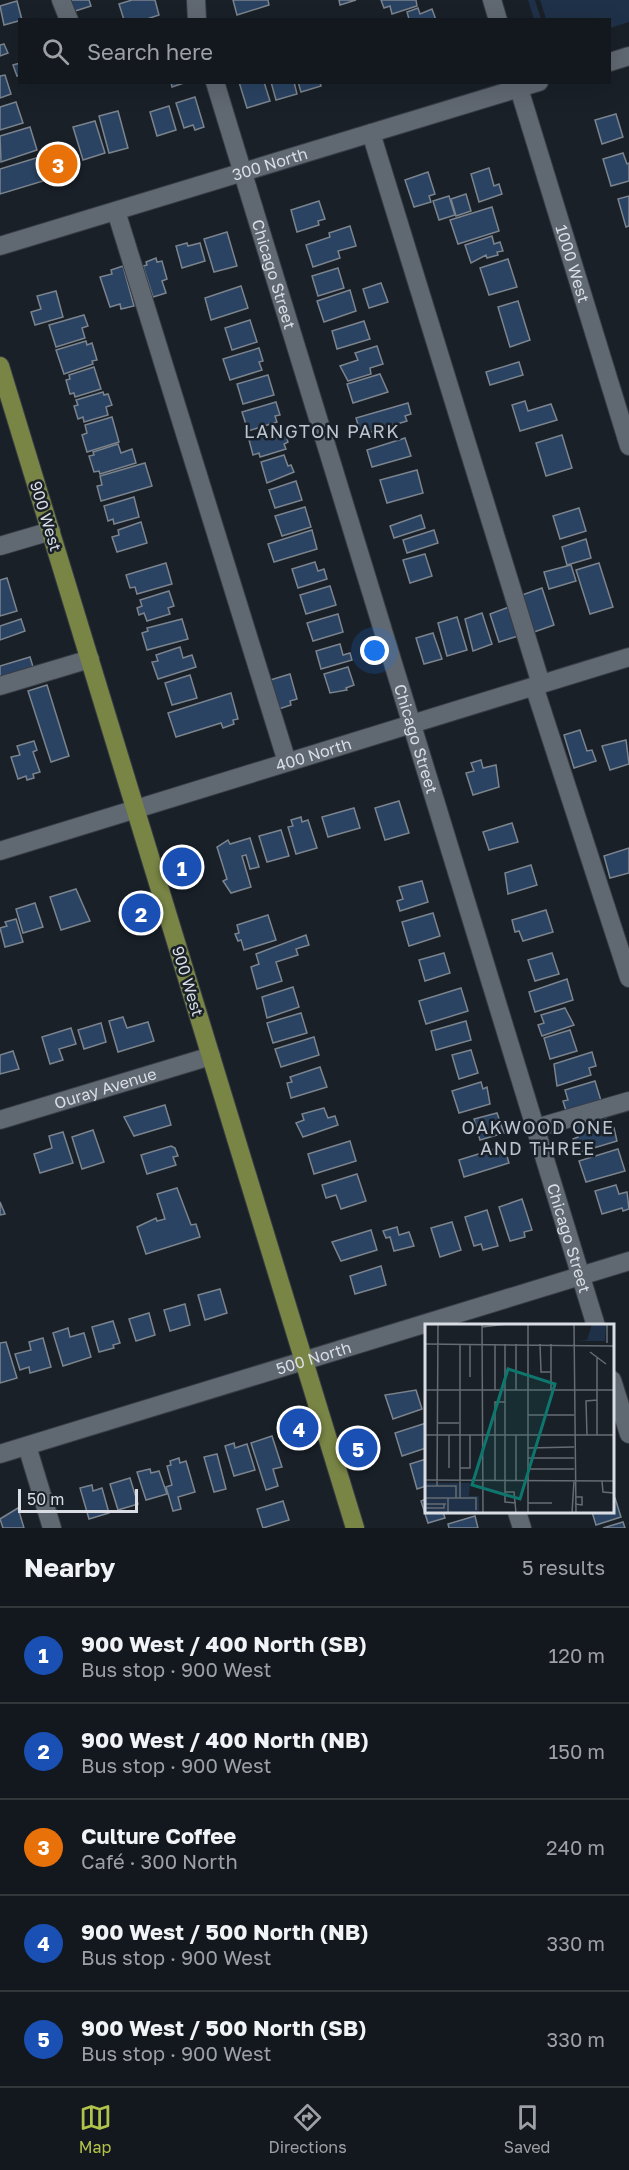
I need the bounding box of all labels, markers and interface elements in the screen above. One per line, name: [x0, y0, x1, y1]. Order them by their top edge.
search box: [18, 18, 611, 84]
icon: search: [39, 35, 72, 68]
text: Search here: [87, 38, 213, 65]
pin: 3: [38, 142, 78, 186]
street label: 300 North: [230, 143, 310, 185]
street label: Chicago Street: [248, 217, 300, 331]
street label: 1000 West: [551, 222, 594, 305]
district label: LANGTON PARK: [244, 420, 400, 442]
street label: 900 West: [26, 478, 66, 554]
your location: [360, 636, 389, 665]
street label: Chicago Street: [390, 682, 442, 796]
street label: 400 North: [273, 733, 354, 775]
pin: 1: [162, 844, 201, 890]
pin: 2: [122, 890, 160, 936]
street label: 900 West: [168, 943, 208, 1019]
street label: Ouray Avenue: [52, 1063, 159, 1113]
district label: OAKWOOD ONE AND THREE: [462, 1116, 614, 1159]
street label: Chicago Street: [543, 1181, 595, 1295]
inset map: [425, 1324, 614, 1513]
street label: 500 North: [273, 1337, 354, 1379]
pin: 4: [280, 1406, 318, 1450]
pin: 5: [338, 1426, 378, 1470]
scale bar: [18, 1486, 138, 1514]
text: 50 m: [27, 1489, 64, 1509]
text: Nearby: [24, 1552, 115, 1583]
text: 5 results: [522, 1555, 605, 1579]
text: 900 West / 400 North (SB): [81, 1630, 367, 1657]
text: 1: [38, 1643, 49, 1667]
text: 120 m: [549, 1643, 605, 1667]
text: Bus stop · 900 West: [81, 1657, 272, 1681]
text: 900 West / 400 North (NB): [81, 1726, 369, 1753]
text: 2: [37, 1739, 50, 1763]
text: 150 m: [549, 1739, 605, 1763]
text: Bus stop · 900 West: [81, 1753, 272, 1777]
text: Culture Coffee: [81, 1822, 236, 1849]
text: 3: [37, 1835, 50, 1859]
text: 240 m: [546, 1835, 605, 1859]
text: Café · 300 North: [81, 1849, 238, 1873]
text: 900 West / 500 North (NB): [81, 1918, 369, 1945]
text: 4: [37, 1931, 50, 1955]
text: 330 m: [547, 1931, 605, 1955]
text: Bus stop · 900 West: [81, 1945, 272, 1969]
text: 900 West / 500 North (SB): [81, 2014, 367, 2041]
text: 5: [37, 2027, 50, 2051]
text: 330 m: [547, 2027, 605, 2051]
text: Bus stop · 900 West: [81, 2041, 272, 2065]
tab: Map: [79, 2101, 112, 2157]
tab: Directions: [269, 2101, 347, 2157]
tab: Saved: [504, 2101, 550, 2157]

